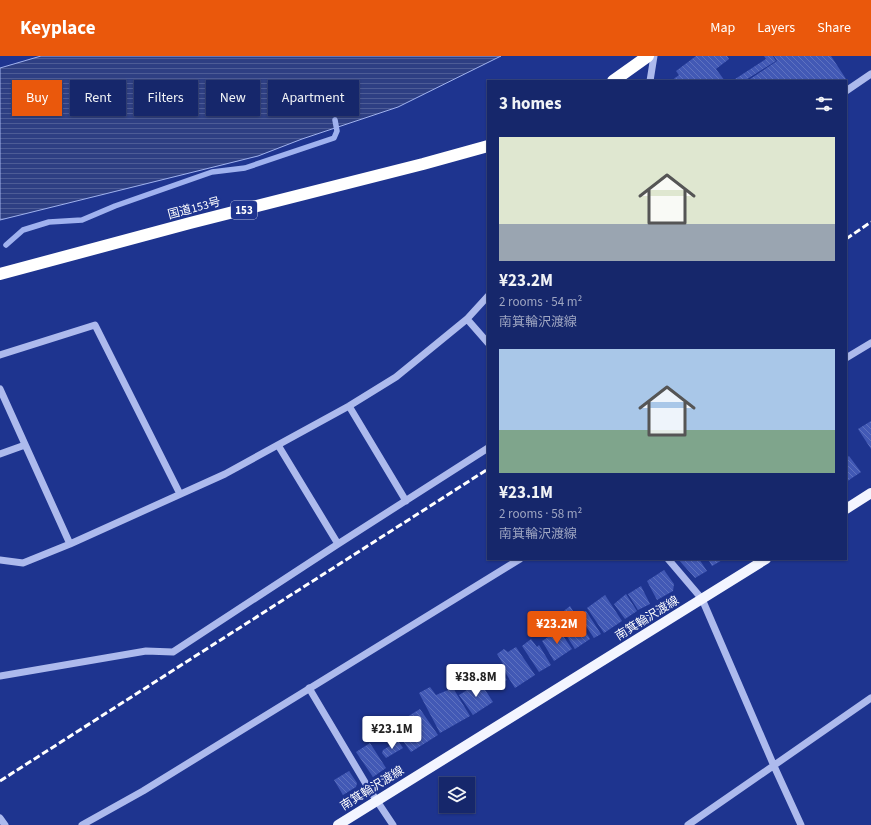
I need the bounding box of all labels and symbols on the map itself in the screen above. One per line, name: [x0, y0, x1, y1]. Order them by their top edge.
street label: 国道153号: [166, 193, 222, 224]
road number: 153: [231, 201, 257, 219]
street label: 南箕輪沢渡線: [612, 592, 682, 645]
pin: ¥23.2M: [524, 611, 590, 645]
pin: ¥38.8M: [443, 664, 509, 698]
pin: ¥23.1M: [359, 716, 425, 750]
street label: 南箕輪沢渡線: [337, 762, 407, 815]

